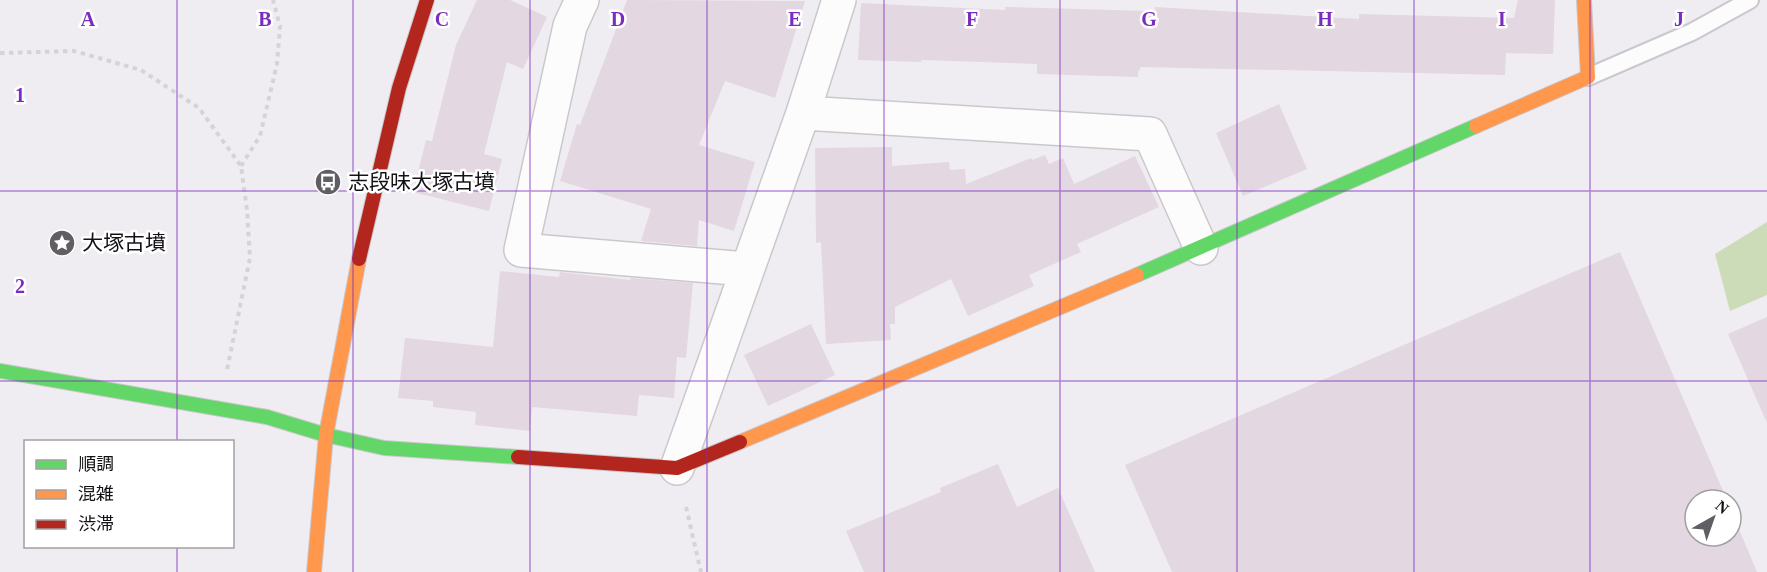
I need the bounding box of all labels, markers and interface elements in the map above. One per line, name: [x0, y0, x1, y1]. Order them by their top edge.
text: A: [81, 8, 96, 30]
text: B: [258, 8, 272, 30]
text: C: [435, 8, 449, 30]
text: D: [611, 8, 625, 30]
text: E: [788, 8, 802, 30]
text: F: [966, 8, 978, 30]
text: G: [1141, 8, 1157, 30]
text: H: [1317, 8, 1333, 30]
text: I: [1498, 8, 1506, 30]
text: J: [1674, 8, 1684, 30]
text: 1: [15, 84, 25, 106]
bus stop icon: 志段味大塚古墳: [313, 167, 343, 197]
place label: 志段味大塚古墳: [348, 170, 495, 194]
place icon: 大塚古墳: [47, 228, 77, 258]
place label: 大塚古墳: [82, 231, 166, 255]
text: 2: [15, 275, 25, 297]
legend: [24, 440, 234, 548]
text: 順調: [78, 454, 114, 474]
text: 混雑: [78, 484, 114, 504]
north arrow: [1683, 488, 1743, 548]
text: N: [1712, 497, 1733, 517]
text: 渋滞: [78, 514, 114, 534]

